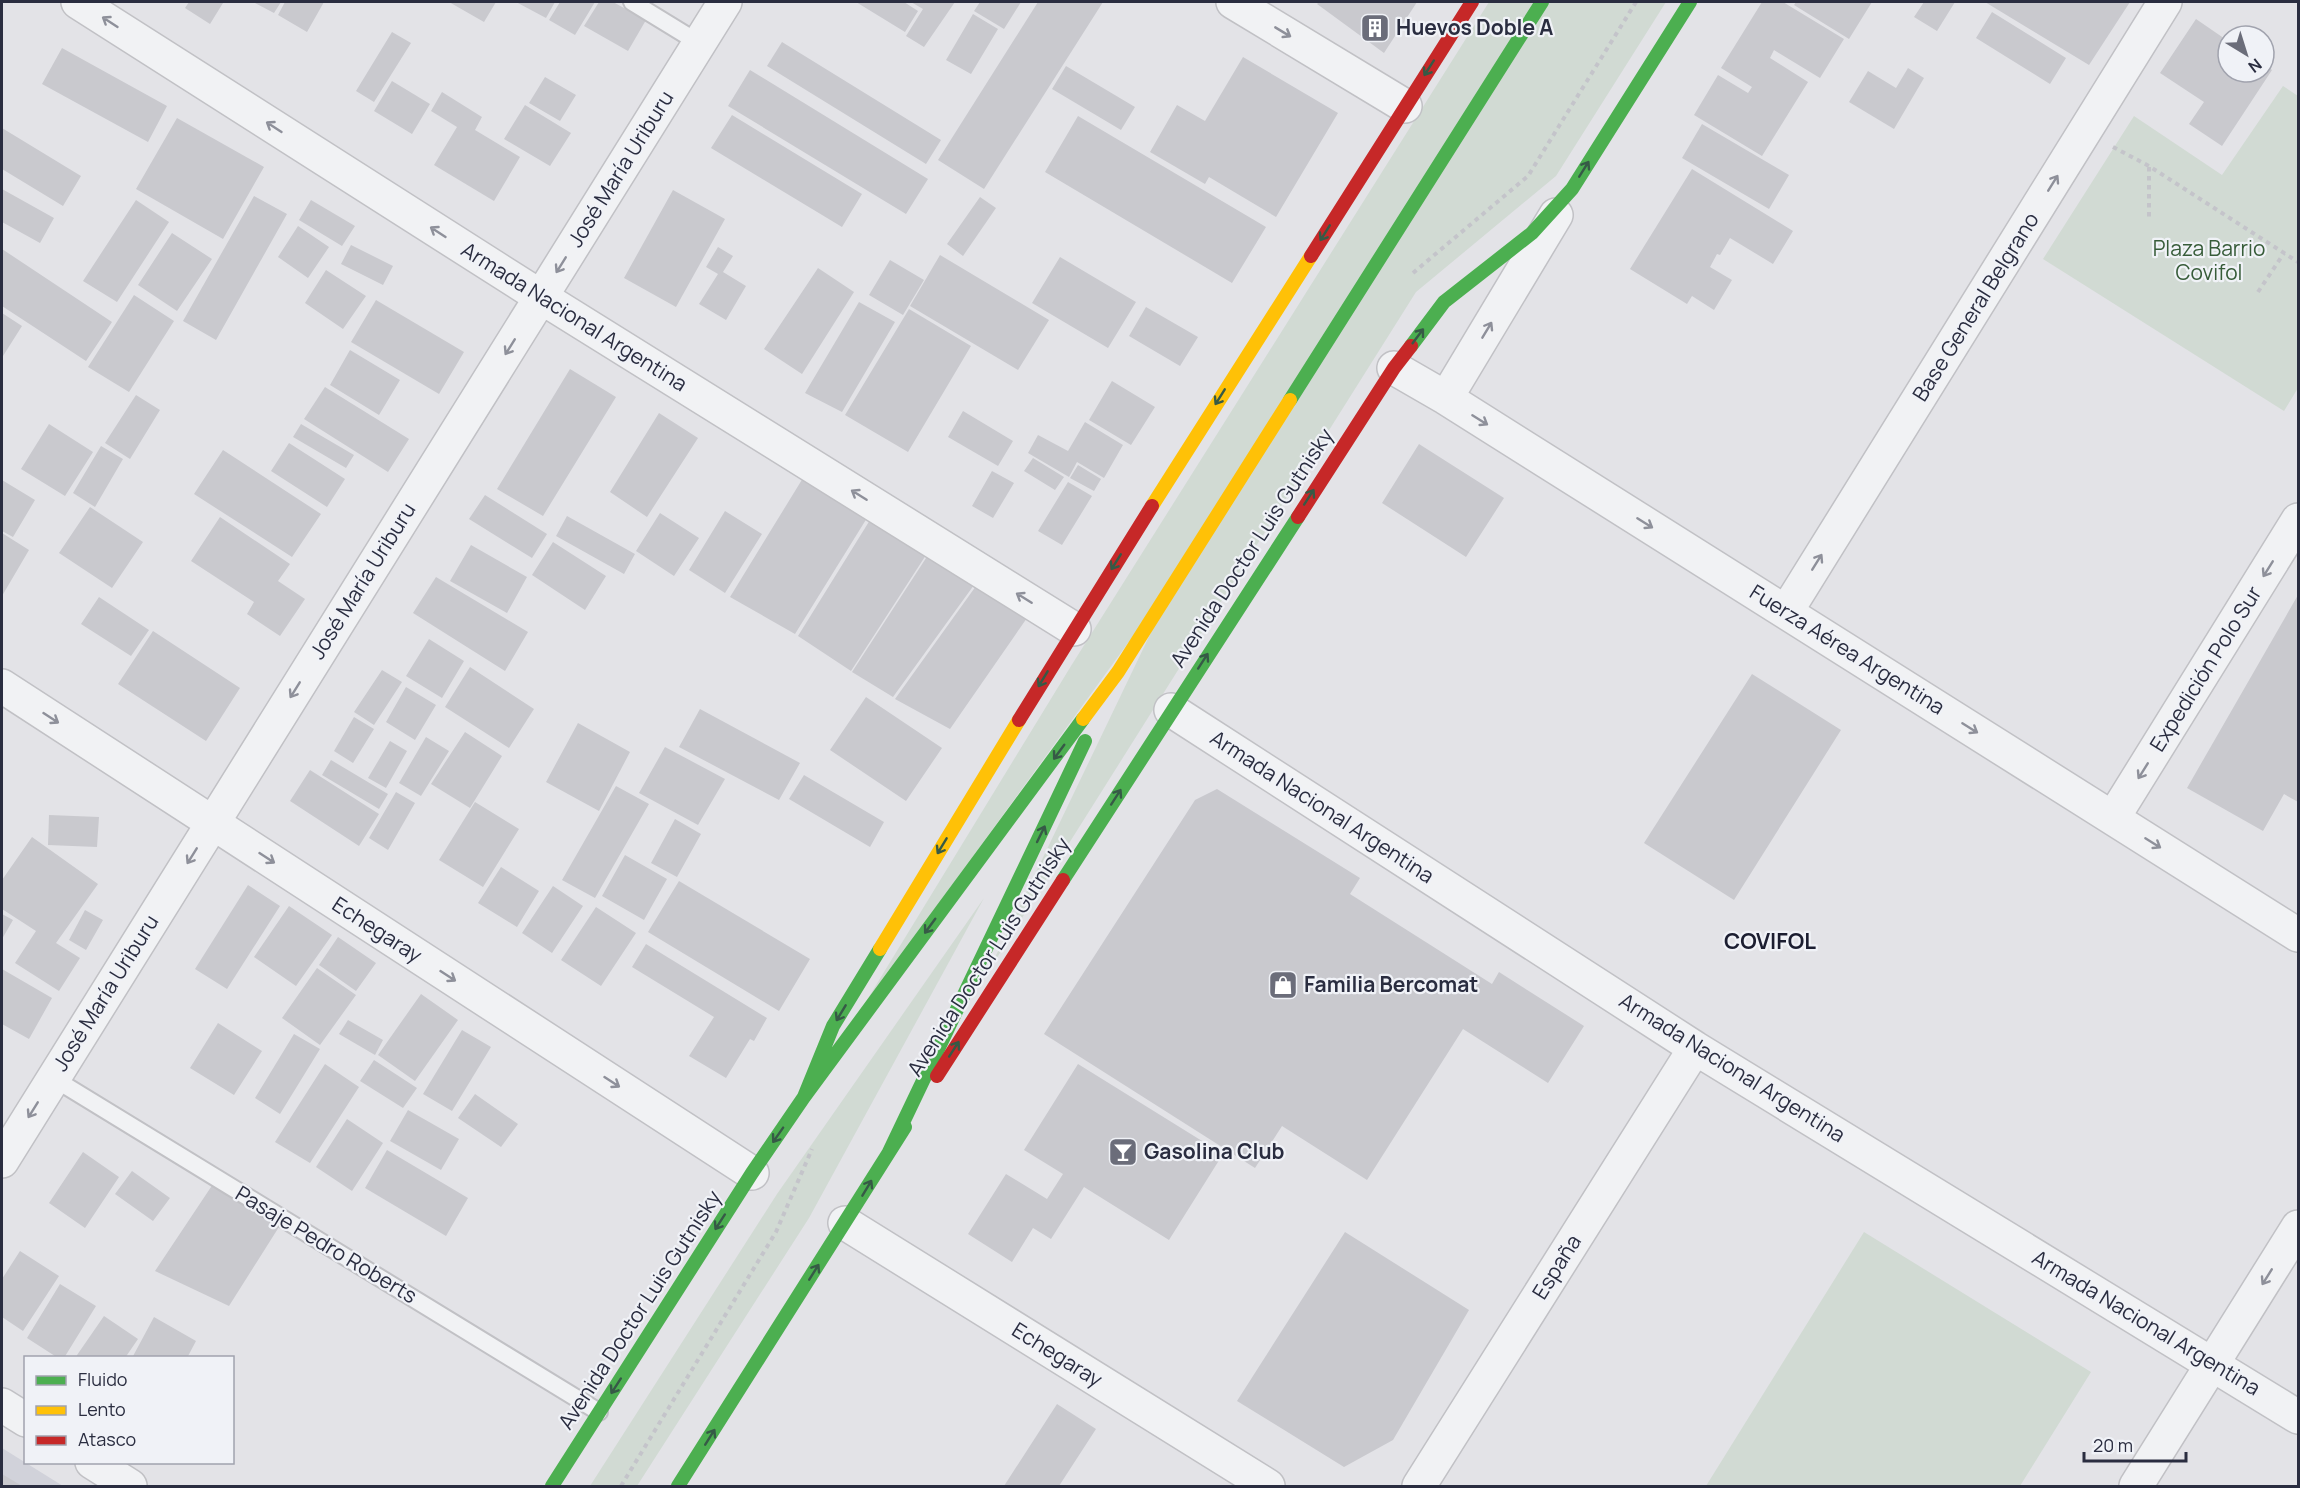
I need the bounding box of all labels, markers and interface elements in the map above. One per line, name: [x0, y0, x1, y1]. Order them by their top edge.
building icon: Huevos Doble A: [1359, 12, 1391, 44]
place label: Huevos Doble A: [1396, 13, 1553, 41]
one-way arrow: [101, 15, 118, 28]
north arrow: [2216, 24, 2276, 84]
one-way arrow: [1274, 26, 1291, 38]
text: N: [2244, 54, 2267, 78]
one-way arrow: [1423, 59, 1435, 76]
street label: José María Uriburu: [561, 85, 680, 252]
one-way arrow: [266, 120, 283, 132]
one-way arrow: [1578, 161, 1590, 178]
one-way arrow: [2047, 175, 2059, 192]
street label: Base General Belgrano: [1906, 207, 2045, 406]
one-way arrow: [1318, 224, 1330, 241]
one-way arrow: [430, 225, 447, 237]
park label: Plaza Barrio Covifol: [2153, 234, 2265, 286]
street label: Armada Nacional Argentina: [456, 235, 693, 397]
one-way arrow: [554, 256, 566, 273]
one-way arrow: [1481, 322, 1493, 339]
one-way arrow: [1412, 328, 1424, 344]
one-way arrow: [503, 338, 515, 355]
one-way arrow: [1214, 389, 1227, 406]
one-way arrow: [1471, 413, 1488, 426]
street label: Avenida Doctor Luis Gutnisky: [1163, 423, 1339, 672]
one-way arrow: [850, 488, 867, 501]
one-way arrow: [1303, 489, 1316, 506]
street label: José María Uriburu: [303, 497, 422, 664]
one-way arrow: [1636, 518, 1653, 530]
one-way arrow: [1110, 553, 1122, 570]
one-way arrow: [1811, 554, 1823, 571]
one-way arrow: [2261, 560, 2273, 577]
street label: Fuerza Aérea Argentina: [1745, 578, 1950, 721]
street label: Expedición Polo Sur: [2143, 580, 2268, 756]
one-way arrow: [1016, 592, 1033, 604]
one-way arrow: [1197, 653, 1209, 670]
one-way arrow: [1037, 670, 1049, 687]
one-way arrow: [289, 681, 301, 698]
one-way arrow: [42, 712, 58, 724]
one-way arrow: [1961, 722, 1978, 734]
street label: Armada Nacional Argentina: [1205, 723, 1440, 889]
one-way arrow: [1053, 744, 1065, 760]
one-way arrow: [2136, 762, 2148, 779]
one-way arrow: [1110, 789, 1122, 805]
one-way arrow: [1036, 825, 1047, 843]
street label: Avenida Doctor Luis Gutnisky: [900, 832, 1076, 1081]
one-way arrow: [936, 837, 948, 854]
one-way arrow: [2144, 837, 2161, 849]
one-way arrow: [186, 847, 198, 863]
one-way arrow: [258, 853, 275, 865]
street label: Echegaray: [327, 890, 428, 969]
street label: José María Uriburu: [46, 909, 165, 1076]
one-way arrow: [924, 918, 937, 934]
district label: COVIFOL: [1724, 926, 1816, 956]
shop icon: Familia Bercomat: [1267, 969, 1299, 1001]
one-way arrow: [440, 970, 456, 982]
place label: Familia Bercomat: [1304, 970, 1478, 998]
street label: Armada Nacional Argentina: [1614, 986, 1851, 1148]
one-way arrow: [835, 1004, 847, 1021]
one-way arrow: [948, 1041, 961, 1058]
one-way arrow: [603, 1076, 620, 1088]
one-way arrow: [27, 1101, 39, 1118]
one-way arrow: [772, 1126, 784, 1142]
bar icon: Gasolina Club: [1107, 1136, 1139, 1168]
place label: Gasolina Club: [1144, 1137, 1285, 1165]
street label: Pasaje Pedro Roberts: [231, 1179, 422, 1309]
one-way arrow: [862, 1180, 874, 1197]
street label: Avenida Doctor Luis Gutnisky: [551, 1185, 727, 1434]
one-way arrow: [714, 1213, 726, 1230]
street label: España: [1525, 1229, 1587, 1304]
street label: Armada Nacional Argentina: [2027, 1243, 2266, 1401]
one-way arrow: [808, 1265, 820, 1281]
one-way arrow: [2261, 1268, 2274, 1285]
street label: Echegaray: [1007, 1315, 1108, 1393]
legend: [24, 1356, 234, 1464]
text: Fluido: [78, 1367, 127, 1391]
one-way arrow: [609, 1378, 622, 1395]
text: Lento: [78, 1397, 126, 1421]
scale bar: [2084, 1425, 2186, 1463]
text: Atasco: [78, 1427, 136, 1451]
one-way arrow: [704, 1429, 716, 1446]
text: 20 m: [2093, 1433, 2133, 1457]

